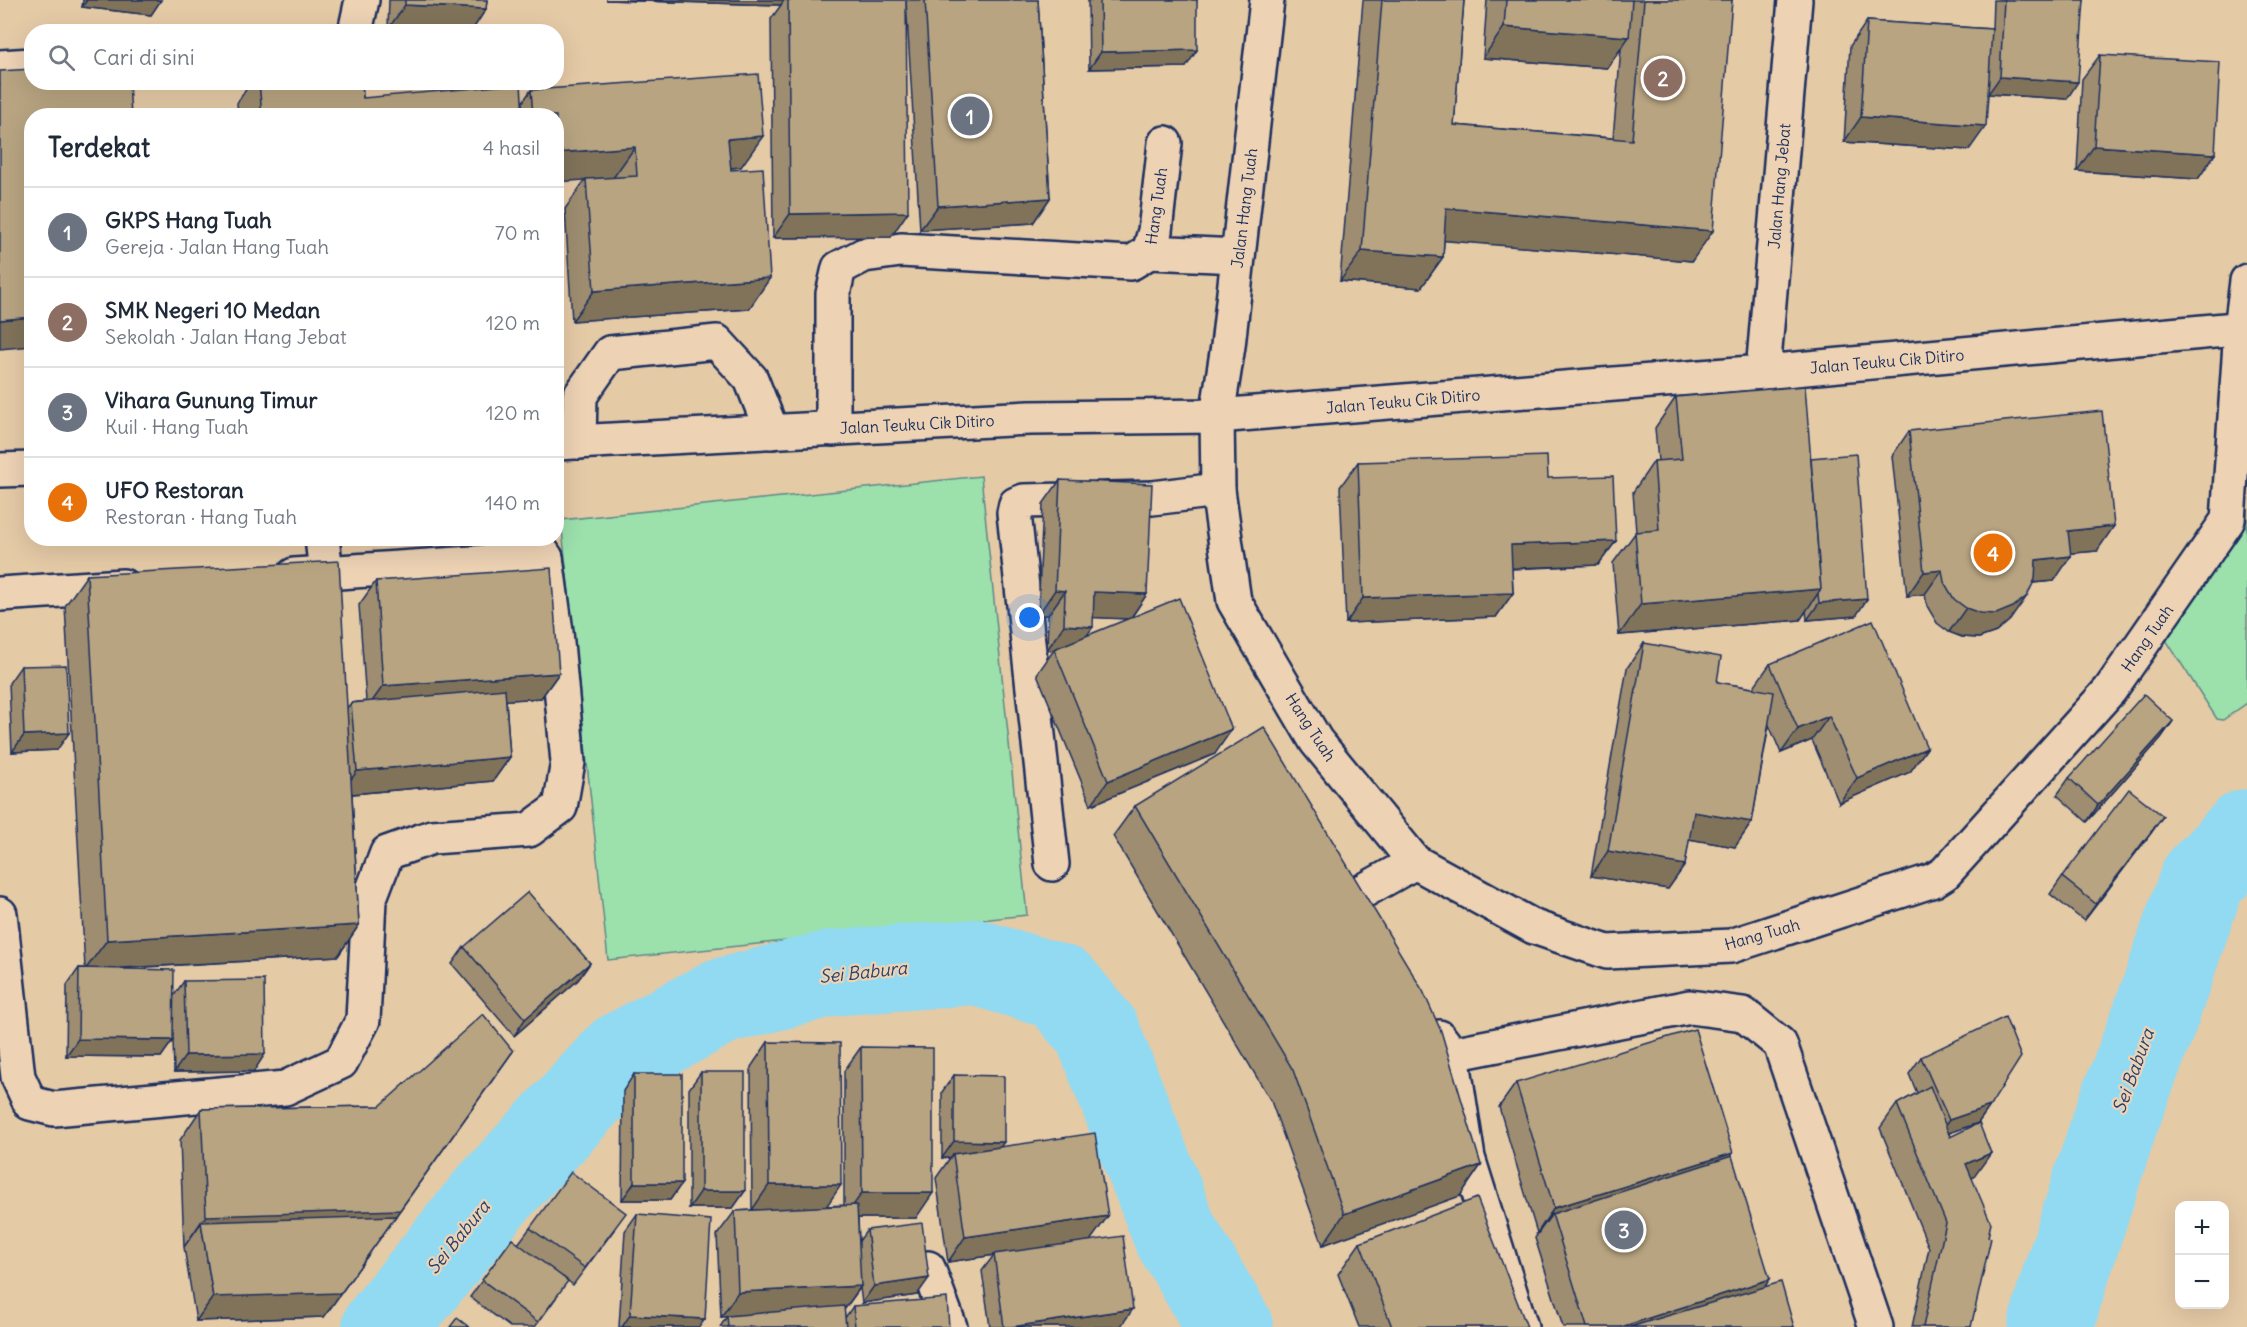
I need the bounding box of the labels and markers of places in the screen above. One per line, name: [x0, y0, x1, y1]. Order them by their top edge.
pin: 2: [1644, 56, 1682, 100]
pin: 1: [950, 94, 990, 138]
pin: 4: [1974, 530, 2012, 576]
pin: 3: [1604, 1208, 1644, 1252]

